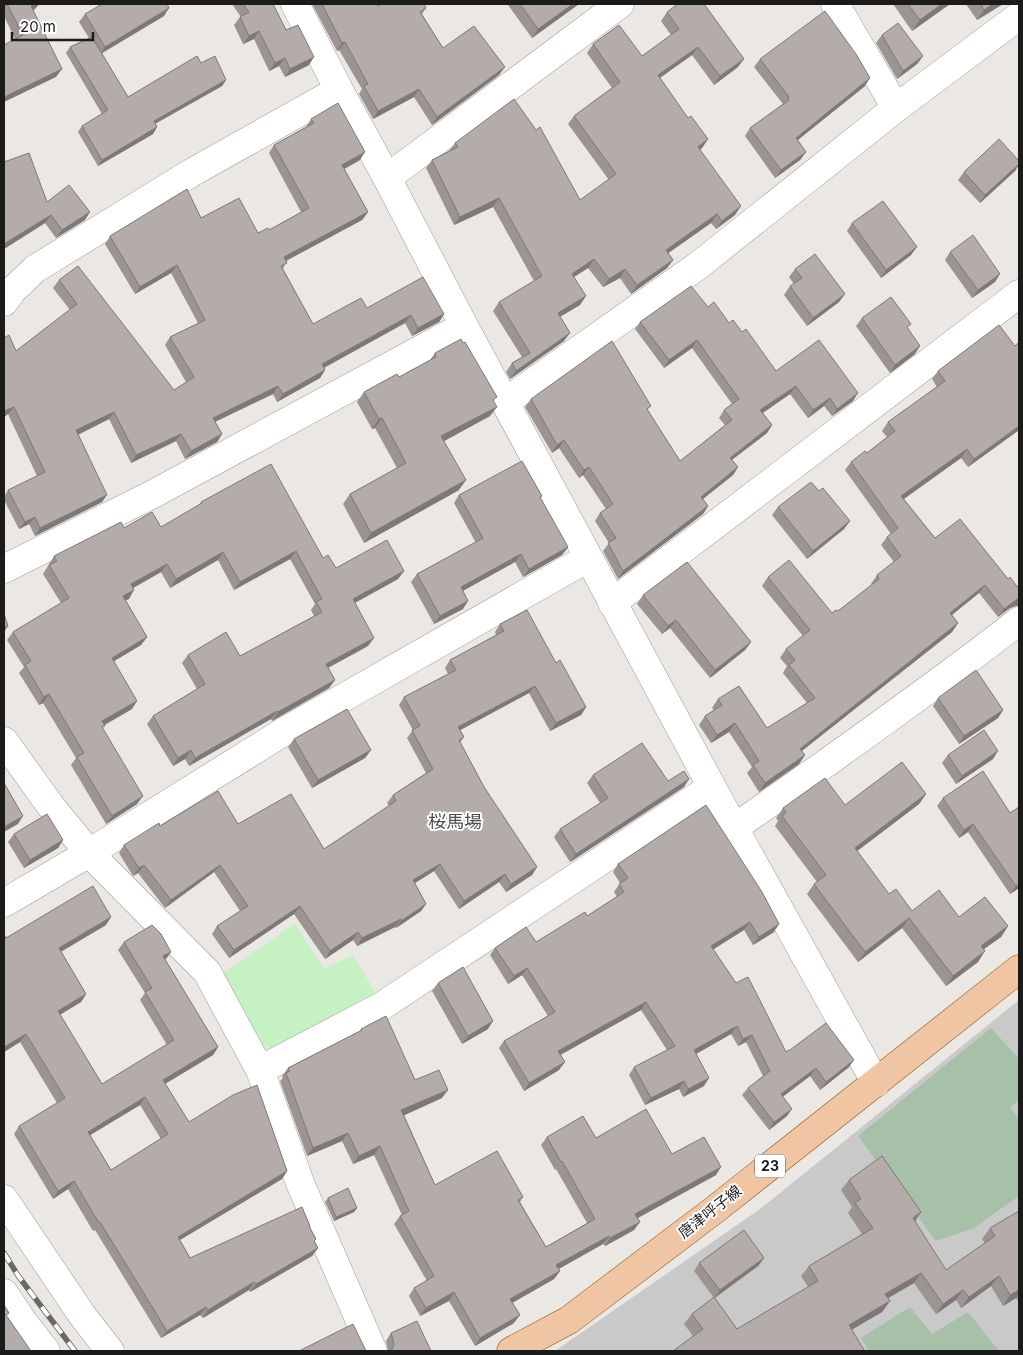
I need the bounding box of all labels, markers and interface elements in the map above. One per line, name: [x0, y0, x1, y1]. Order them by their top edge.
scale bar: [12, 10, 94, 42]
text: 20 m: [20, 17, 56, 36]
district label: 桜馬場: [428, 811, 482, 832]
road number: 23: [755, 1154, 785, 1178]
street label: 唐津呼子線: [674, 1181, 745, 1242]

